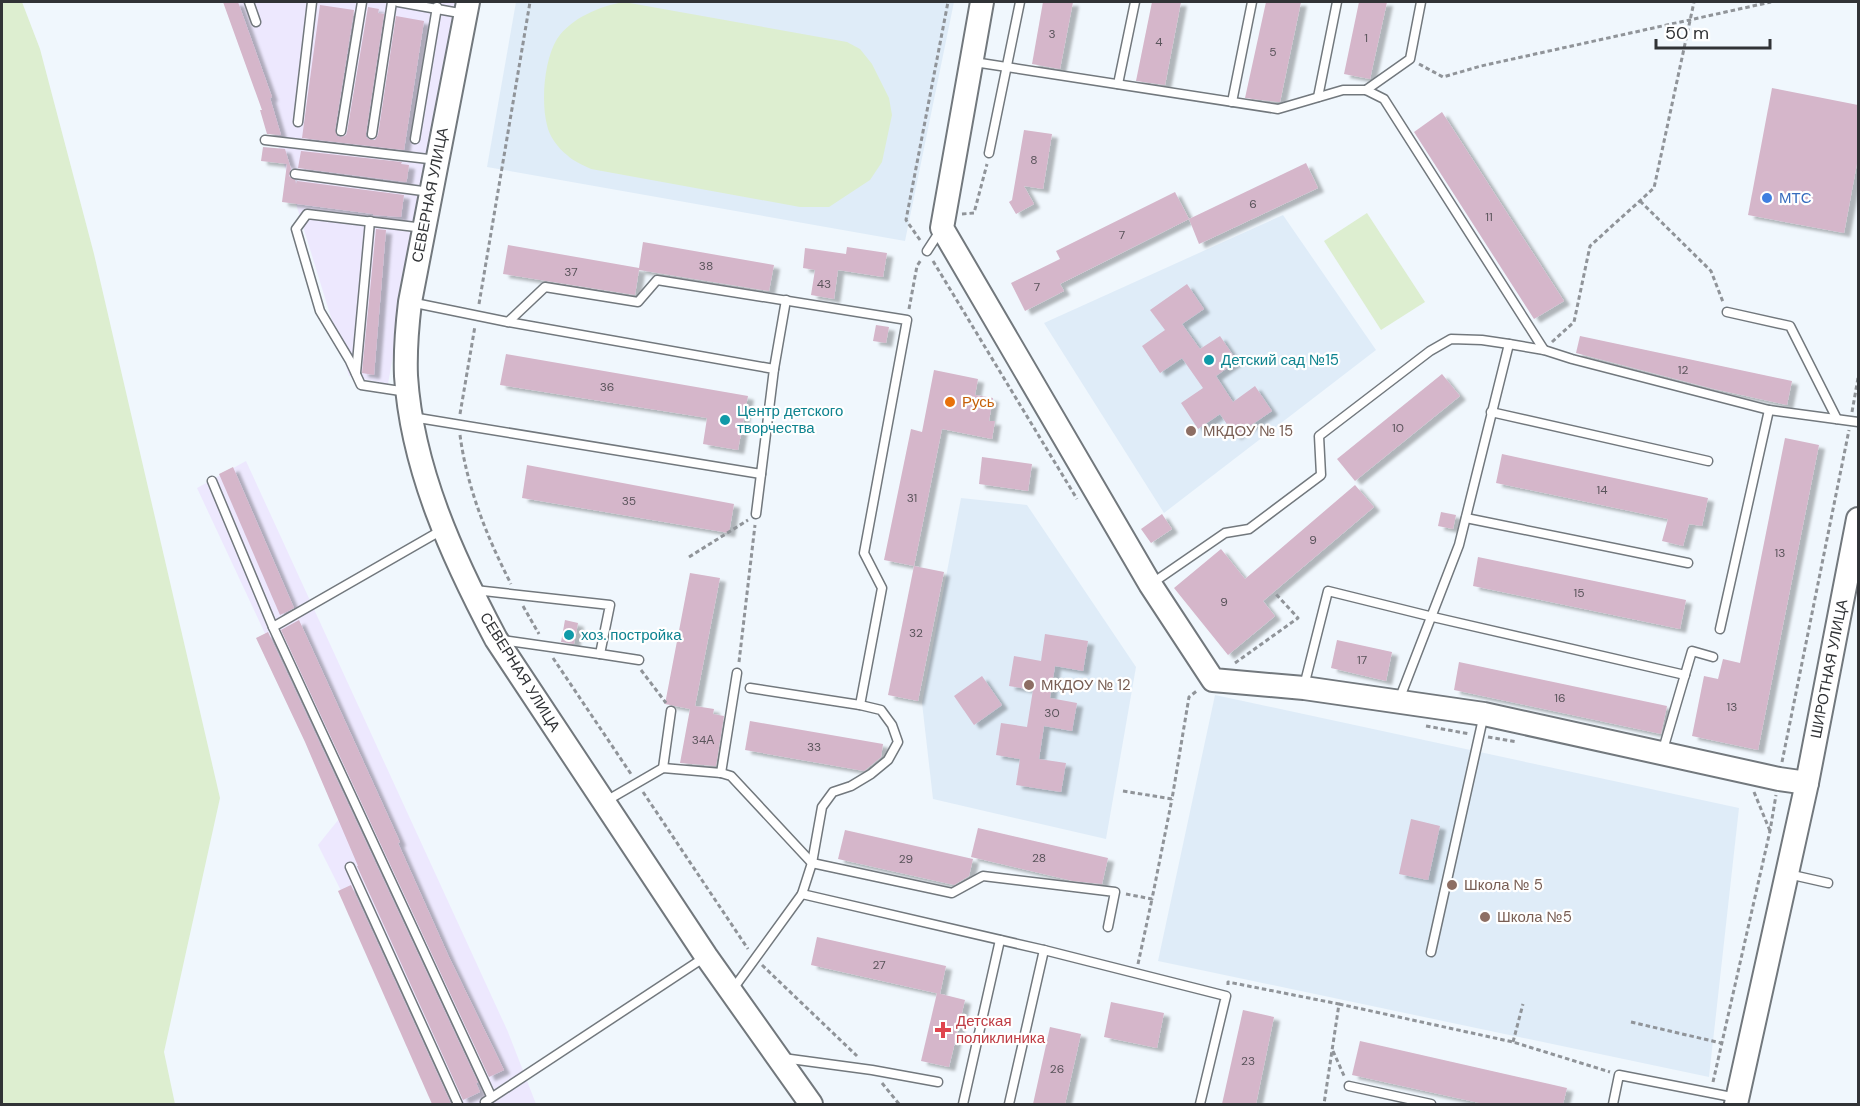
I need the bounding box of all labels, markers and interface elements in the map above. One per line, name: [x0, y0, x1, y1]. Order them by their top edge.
scale bar: [1656, 12, 1770, 50]
text: 50 m: [1665, 21, 1709, 45]
house number: 3: [1048, 26, 1056, 42]
house number: 1: [1364, 30, 1368, 46]
house number: 4: [1155, 34, 1163, 50]
house number: 5: [1269, 44, 1277, 60]
street label: СЕВЕРНАЯ УЛИЦА: [407, 126, 453, 264]
house number: 8: [1030, 152, 1038, 168]
place label: МТС: [1779, 188, 1812, 208]
marker: МТС: [1760, 191, 1774, 205]
house number: 6: [1249, 196, 1257, 212]
house number: 11: [1485, 209, 1493, 225]
house number: 7: [1119, 227, 1125, 243]
house number: 38: [699, 258, 713, 274]
house number: 37: [564, 264, 578, 280]
house number: 43: [817, 276, 831, 292]
house number: 7: [1034, 279, 1040, 295]
place label: Детский сад №15: [1221, 350, 1339, 370]
marker: Детский сад №15: [1202, 353, 1216, 367]
house number: 12: [1678, 362, 1688, 378]
house number: 36: [600, 379, 614, 395]
place label: Русь: [962, 392, 995, 412]
marker: Русь: [943, 395, 957, 409]
place label: Центр детского творчества: [737, 401, 843, 438]
marker: Центр детского творчества: [718, 413, 732, 427]
house number: 10: [1392, 420, 1404, 436]
place label: МКДОУ № 15: [1203, 421, 1293, 441]
marker: МКДОУ № 15: [1184, 424, 1198, 438]
house number: 14: [1596, 482, 1608, 498]
house number: 31: [907, 490, 917, 506]
house number: 35: [622, 493, 636, 509]
house number: 9: [1309, 532, 1317, 548]
house number: 13: [1775, 545, 1785, 561]
house number: 15: [1573, 585, 1585, 601]
house number: 9: [1220, 594, 1228, 610]
street label: ШИРОТНАЯ УЛИЦА: [1806, 598, 1852, 740]
street label: СЕВЕРНАЯ УЛИЦА: [475, 608, 565, 736]
place label: хоз. постройка: [581, 625, 682, 645]
house number: 32: [909, 625, 923, 641]
marker: хоз. постройка: [562, 628, 576, 642]
house number: 17: [1357, 652, 1367, 668]
place label: МКДОУ № 12: [1041, 675, 1131, 695]
marker: МКДОУ № 12: [1022, 678, 1036, 692]
house number: 16: [1554, 690, 1566, 706]
house number: 13: [1727, 699, 1737, 715]
house number: 30: [1044, 705, 1060, 721]
house number: 34А: [692, 732, 714, 748]
house number: 33: [807, 739, 821, 755]
house number: 28: [1032, 850, 1046, 866]
house number: 29: [899, 851, 913, 867]
place label: Школа № 5: [1464, 875, 1543, 895]
marker: Школа № 5: [1445, 878, 1459, 892]
place label: Школа №5: [1497, 907, 1572, 927]
marker: Школа №5: [1478, 910, 1492, 924]
house number: 27: [872, 957, 886, 973]
place label: Детская поликлиника: [956, 1011, 1046, 1048]
marker: Детская поликлиника: [934, 1021, 952, 1039]
house number: 23: [1241, 1053, 1255, 1069]
house number: 26: [1050, 1061, 1064, 1077]

